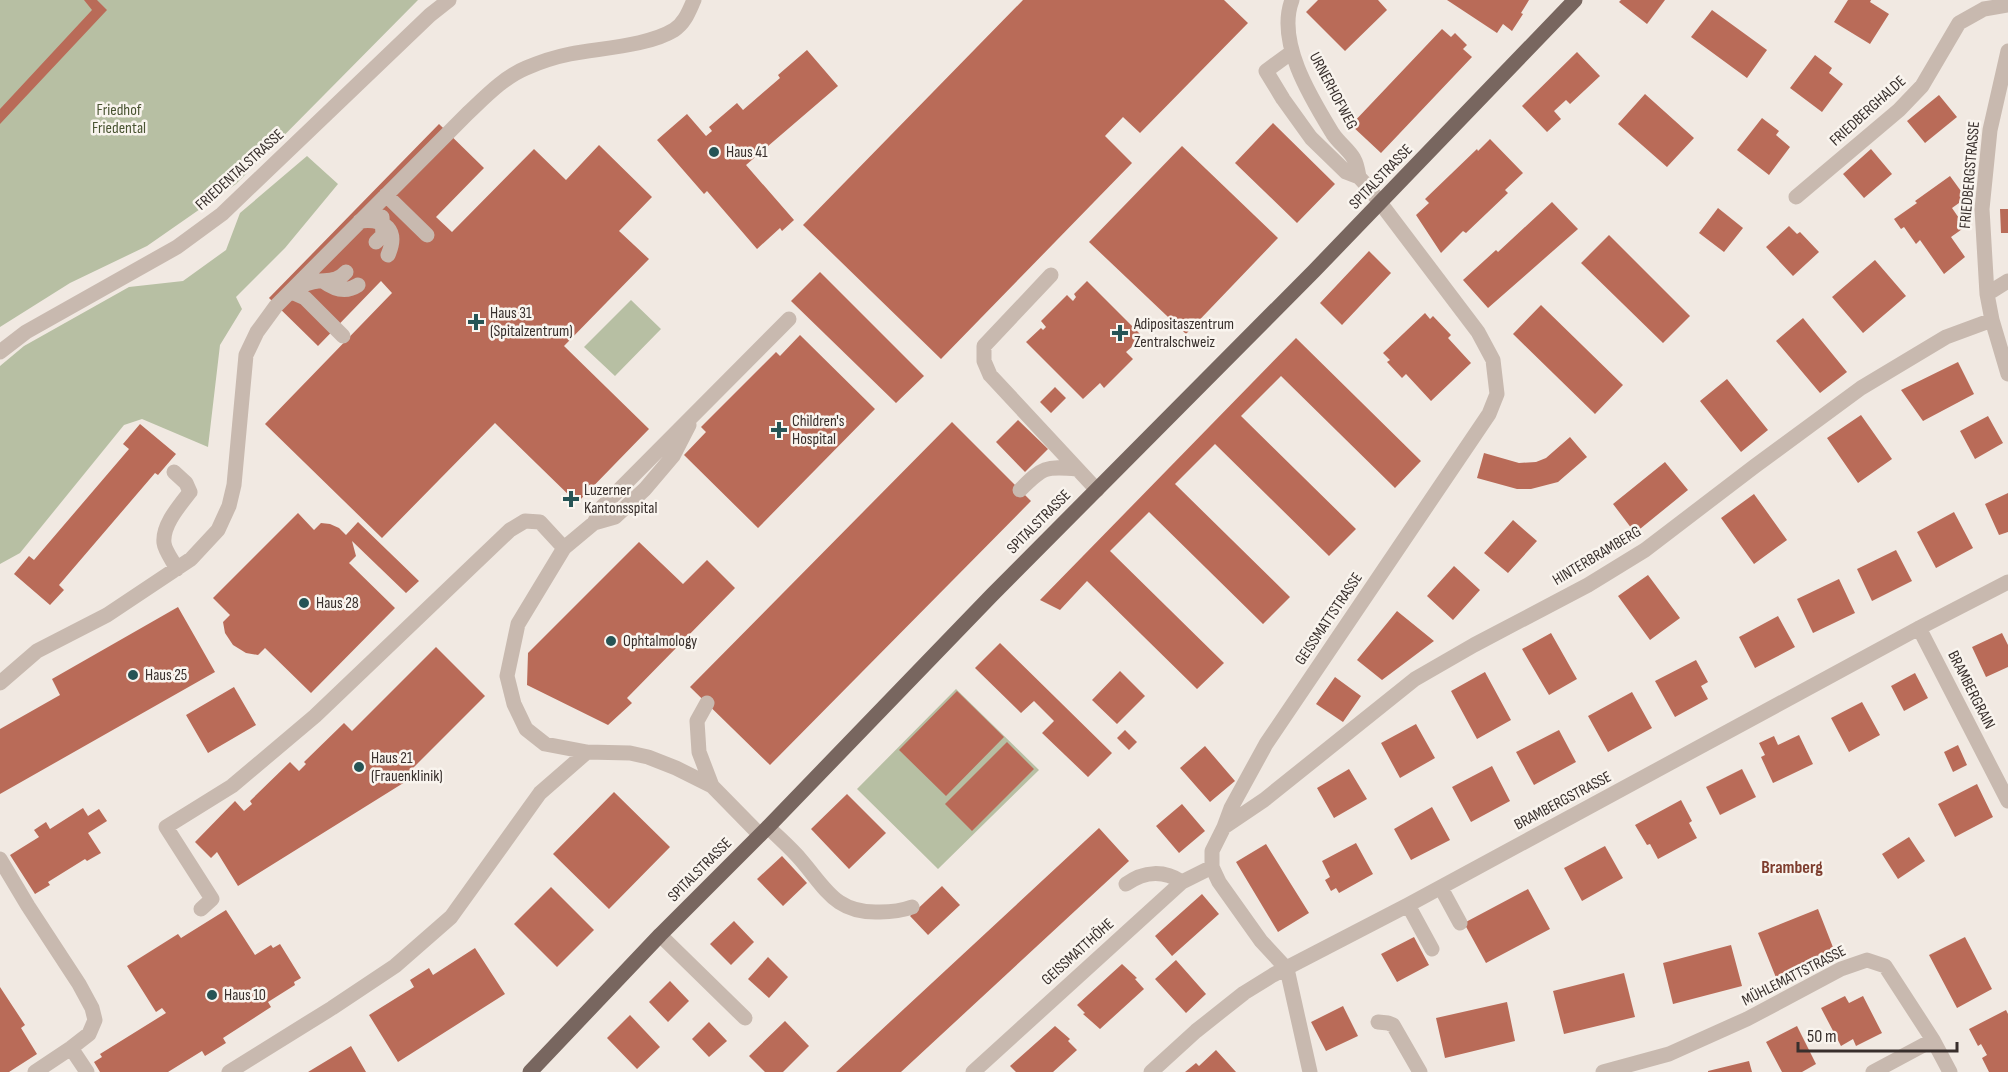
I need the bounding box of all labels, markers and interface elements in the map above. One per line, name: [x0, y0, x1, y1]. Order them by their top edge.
street label: URNERHOFWEG: [1305, 49, 1361, 133]
street label: FRIEDBERGHALDE: [1826, 72, 1910, 150]
park label: Friedhof Friedental: [92, 101, 146, 138]
street label: FRIEDBERGSTRASSE: [1956, 121, 1984, 229]
street label: FRIEDENTALSTRASSE: [192, 125, 288, 215]
street label: SPITALSTRASSE: [1345, 141, 1417, 213]
place label: Haus 41: [726, 143, 768, 162]
marker: Haus 41: [707, 145, 721, 159]
place label: Haus 31 (Spitalzentrum): [490, 304, 573, 341]
marker: Haus 31 (Spitalzentrum): [467, 313, 485, 331]
place label: Adipositaszentrum Zentralschweiz: [1133, 315, 1234, 352]
marker: Adipositaszentrum Zentralschweiz: [1111, 324, 1129, 342]
place label: Children's Hospital: [792, 412, 845, 449]
marker: Children's Hospital: [770, 421, 788, 439]
place label: Luzerner Kantonsspital: [584, 481, 657, 518]
street label: SPITALSTRASSE: [1003, 486, 1075, 558]
marker: Luzerner Kantonsspital: [562, 490, 580, 508]
street label: HINTERBRAMBERG: [1549, 522, 1645, 590]
street label: GEISSMATTSTRASSE: [1291, 569, 1367, 669]
place label: Haus 28: [316, 594, 359, 613]
marker: Haus 28: [297, 596, 311, 610]
place label: Ophtalmology: [623, 632, 697, 651]
marker: Ophtalmology: [604, 634, 618, 648]
street label: BRAMBERGRAIN: [1943, 648, 1999, 732]
place label: Haus 25: [145, 666, 187, 685]
marker: Haus 25: [126, 668, 140, 682]
place label: Haus 21 (Frauenklinik): [371, 749, 443, 786]
marker: Haus 21 (Frauenklinik): [352, 760, 366, 774]
street label: BRAMBERGSTRASSE: [1511, 767, 1615, 835]
street label: SPITALSTRASSE: [664, 834, 736, 906]
district label: Bramberg: [1761, 857, 1823, 878]
street label: GEISSMATTHÖHE: [1038, 915, 1118, 989]
street label: MÜHLEMATTSTRASSE: [1739, 942, 1849, 1010]
place label: Haus 10: [224, 986, 266, 1005]
marker: Haus 10: [205, 988, 219, 1002]
scale bar: [1798, 1015, 1957, 1053]
text: 50 m: [1807, 1026, 1837, 1047]

